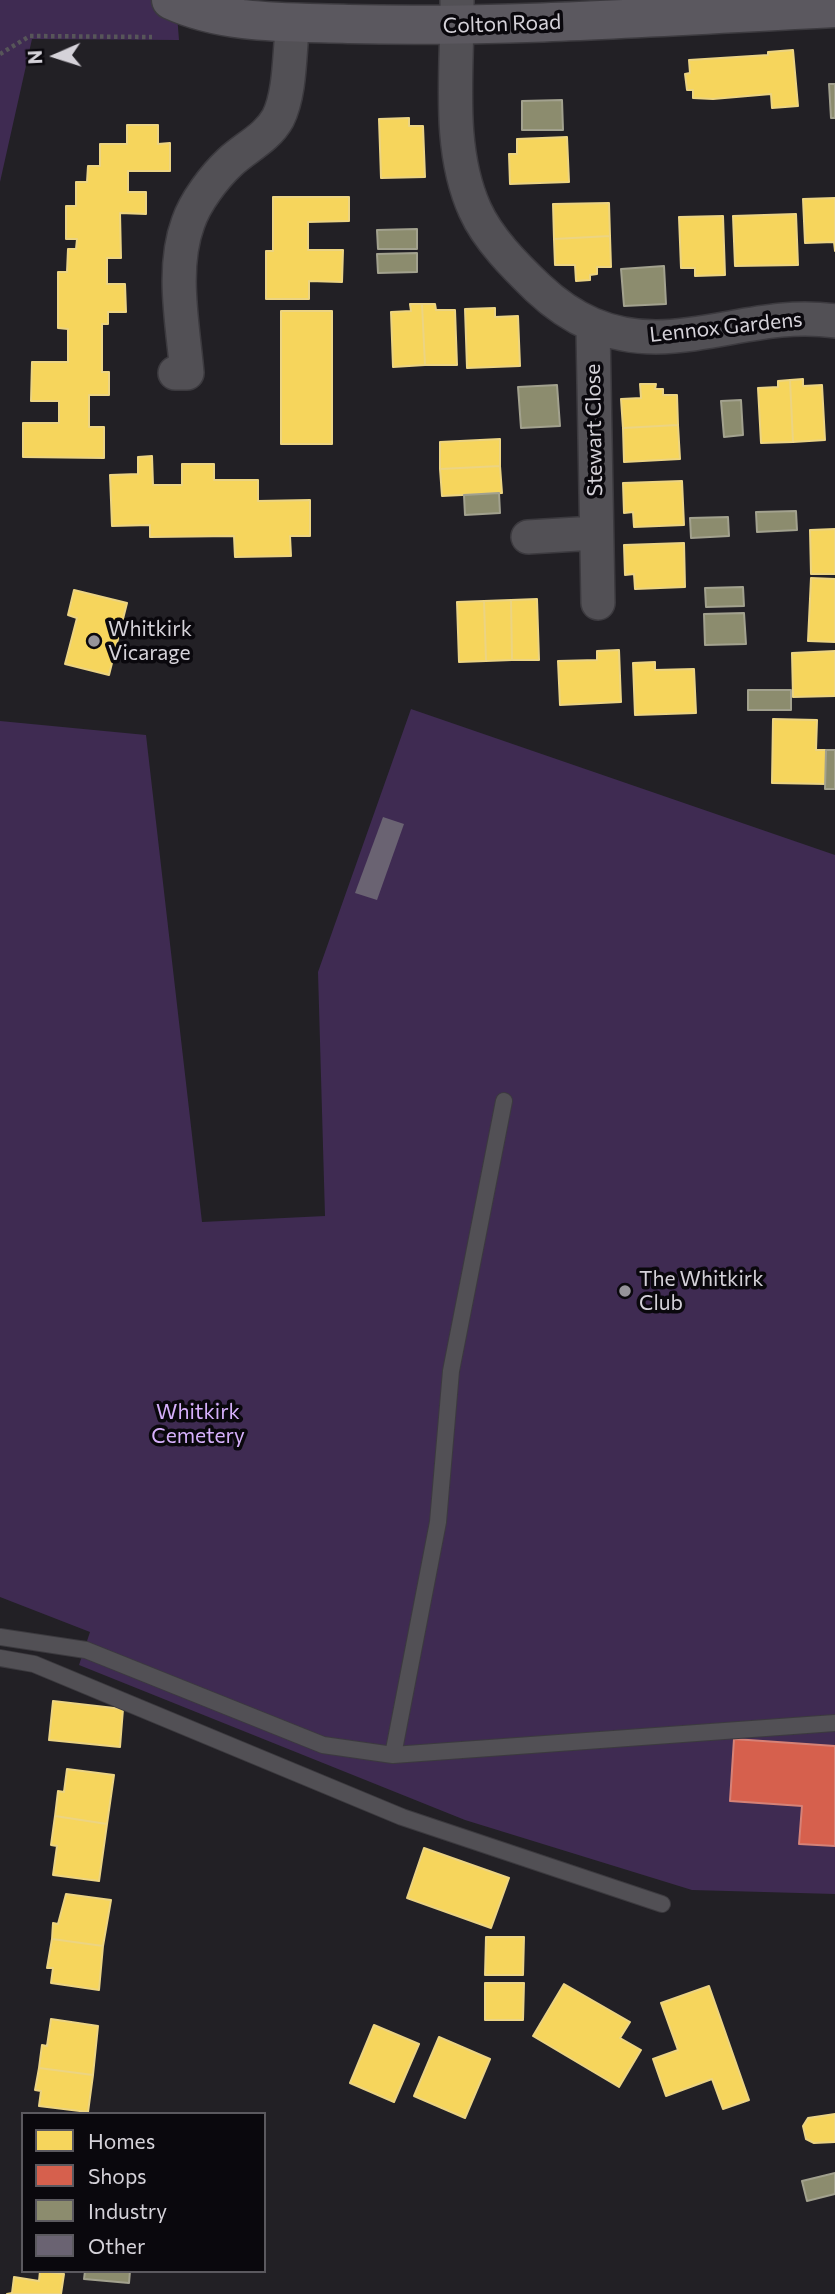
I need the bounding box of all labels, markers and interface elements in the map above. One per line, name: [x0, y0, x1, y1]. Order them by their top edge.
street label: Colton Road: [442, 9, 562, 39]
north arrow: [21, 21, 91, 91]
text: N: [23, 49, 46, 65]
street label: Lennox Gardens: [648, 306, 804, 348]
street label: Stewart Close: [580, 363, 608, 497]
place label: Whitkirk Vicarage: [108, 616, 192, 666]
marker: Whitkirk Vicarage: [86, 633, 102, 649]
place label: The Whitkirk Club: [639, 1266, 764, 1316]
marker: The Whitkirk Club: [617, 1283, 633, 1299]
park label: Whitkirk Cemetery: [151, 1399, 245, 1449]
legend: [21, 2112, 266, 2273]
text: Homes: [88, 2128, 155, 2153]
text: Shops: [88, 2163, 147, 2188]
text: Industry: [88, 2198, 167, 2223]
text: Other: [88, 2233, 145, 2258]

